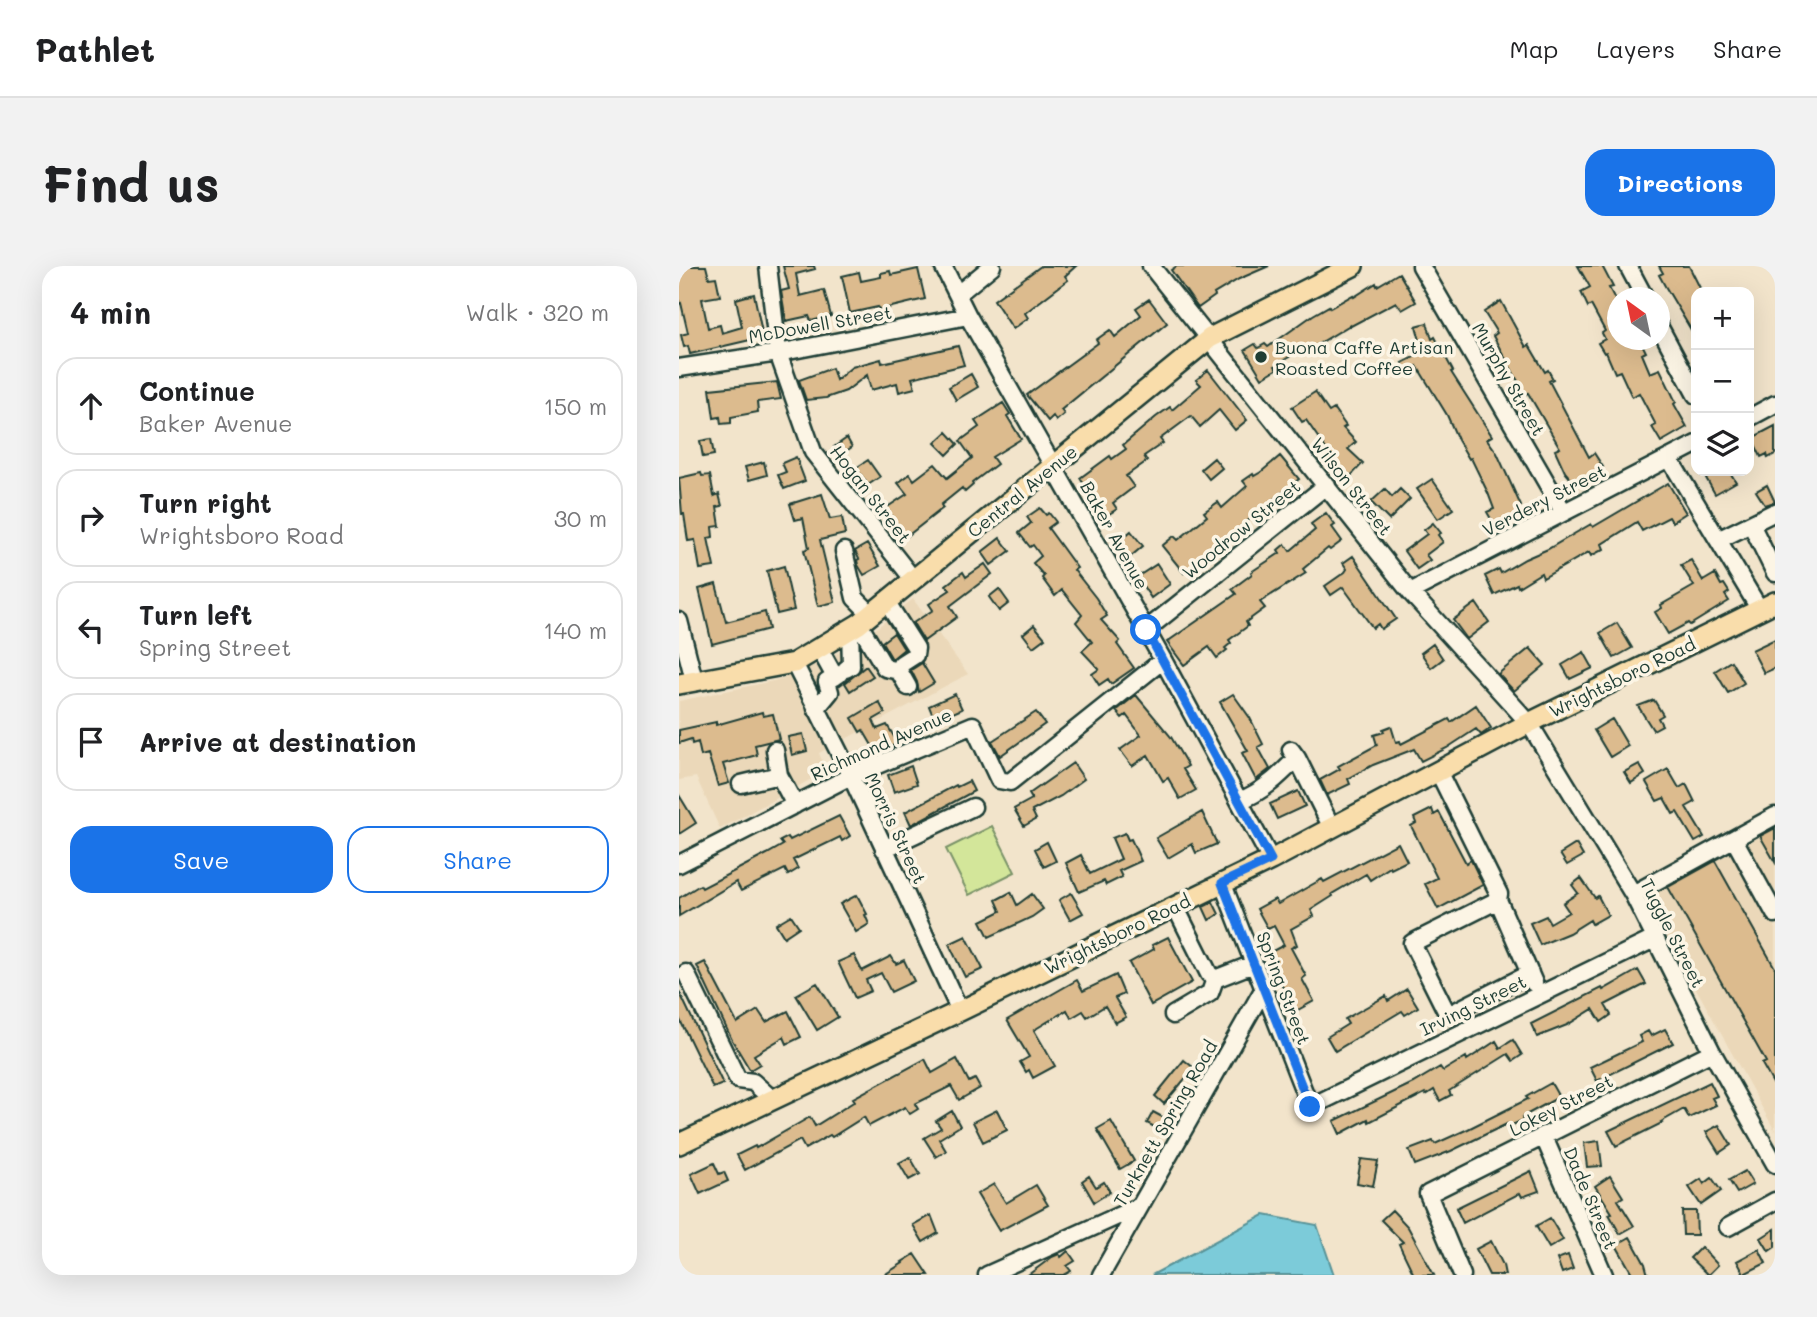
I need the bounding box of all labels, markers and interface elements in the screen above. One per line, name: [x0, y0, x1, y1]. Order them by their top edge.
text: Pathlet: [35, 27, 155, 70]
text: Map: [1510, 33, 1558, 64]
text: Layers: [1596, 33, 1675, 64]
text: Share: [1713, 33, 1782, 64]
button: Directions: [1585, 149, 1775, 216]
text: Find us: [42, 151, 220, 214]
north arrow: [1607, 287, 1670, 350]
map controls: [1691, 287, 1754, 476]
button: +: [1691, 287, 1754, 350]
text: 4 min: [70, 292, 151, 332]
text: Walk · 320 m: [466, 297, 609, 327]
street label: McDowell Street: [746, 300, 894, 348]
street label: Murphy Street: [1467, 318, 1551, 440]
place label: Buona Caffe Artisan Roasted Coffee: [1275, 335, 1453, 380]
marker: Buona Caffe Artisan Roasted Coffee: [1253, 349, 1269, 365]
button: −: [1691, 350, 1754, 413]
text: Continue: [139, 374, 255, 408]
icon: ahead: [72, 387, 110, 425]
text: 150 m: [543, 391, 607, 421]
text: Baker Avenue: [139, 408, 293, 438]
button: layers: [1691, 413, 1754, 476]
street label: Wilson Street: [1306, 432, 1398, 540]
street label: Central Avenue: [962, 439, 1082, 543]
street label: Hogan Street: [825, 440, 917, 548]
street label: Verdery Street: [1478, 458, 1610, 542]
street label: Woodrow Street: [1177, 474, 1305, 584]
street label: Baker Avenue: [1075, 477, 1155, 593]
text: Turn right: [139, 486, 272, 520]
icon: right: [72, 499, 110, 537]
text: 30 m: [554, 503, 607, 533]
text: Wrightsboro Road: [139, 520, 344, 550]
text: Turn left: [139, 598, 252, 632]
icon: left: [72, 611, 110, 649]
route start: [1130, 614, 1161, 645]
text: 140 m: [543, 615, 607, 645]
street label: Wrightsboro Road: [1545, 631, 1699, 723]
text: Spring Street: [139, 632, 291, 662]
street label: Richmond Avenue: [807, 702, 955, 786]
icon: arrive: [72, 723, 110, 761]
text: Arrive at destination: [139, 725, 416, 759]
street label: Morris Street: [860, 768, 932, 888]
button: Save: [70, 826, 333, 893]
button: Share: [347, 826, 609, 893]
street label: Tuggle Street: [1635, 874, 1711, 992]
street label: Wrightsboro Road: [1040, 888, 1194, 980]
street label: Spring Street: [1251, 928, 1317, 1048]
street label: Irving Street: [1416, 969, 1530, 1041]
street label: Turknett Spring Road: [1108, 1036, 1222, 1210]
street label: Lokey Street: [1505, 1069, 1617, 1141]
route end: [1294, 1091, 1325, 1122]
street label: Dade Street: [1559, 1143, 1623, 1253]

